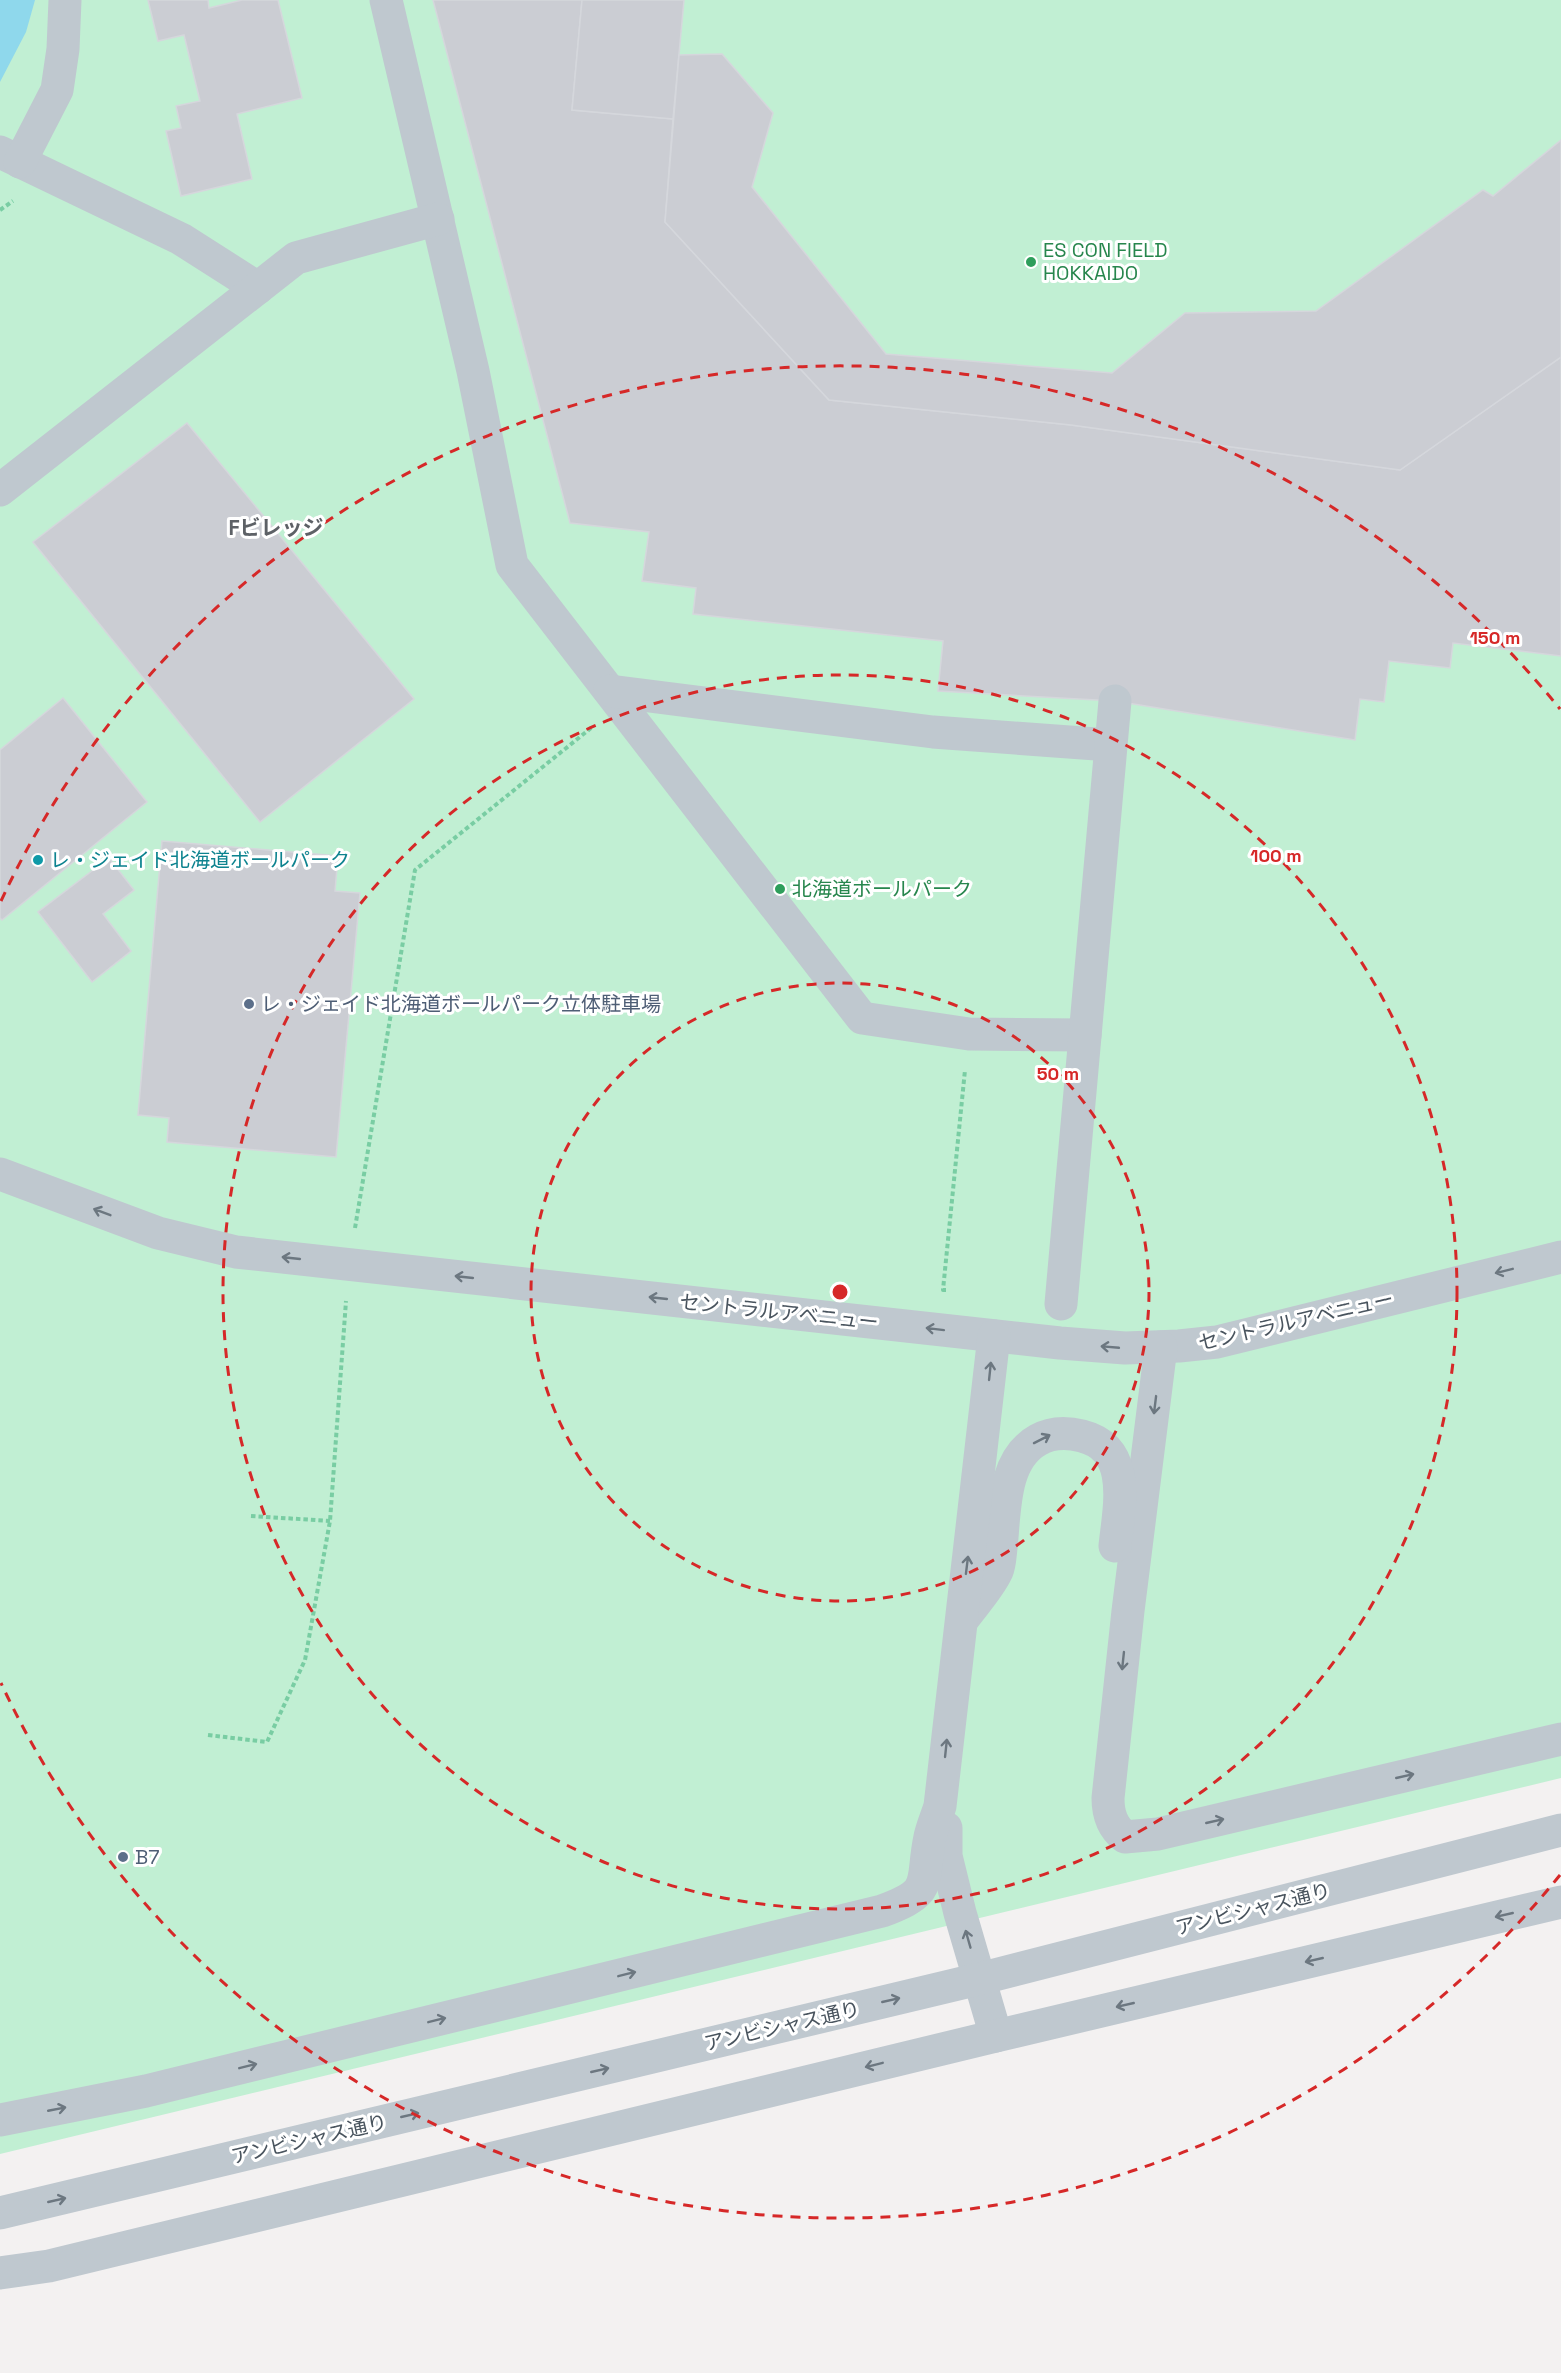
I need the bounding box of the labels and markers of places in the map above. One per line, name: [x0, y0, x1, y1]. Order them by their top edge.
place label: ES CON FIELD HOKKAIDO: [1043, 237, 1167, 286]
marker: ES CON FIELD HOKKAIDO: [1024, 255, 1038, 269]
place label: レ・ジェイド北海道ボールパーク: [50, 847, 350, 873]
marker: レ・ジェイド北海道ボールパーク: [31, 853, 45, 867]
place label: 北海道ボールパーク: [792, 876, 972, 902]
marker: 北海道ボールパーク: [773, 882, 787, 896]
place label: レ・ジェイド北海道ボールパーク立体駐車場: [261, 991, 661, 1017]
marker: レ・ジェイド北海道ボールパーク立体駐車場: [242, 997, 256, 1011]
centre of rings: [830, 1282, 850, 1302]
place label: B7: [135, 1844, 160, 1870]
marker: B7: [116, 1850, 130, 1864]

